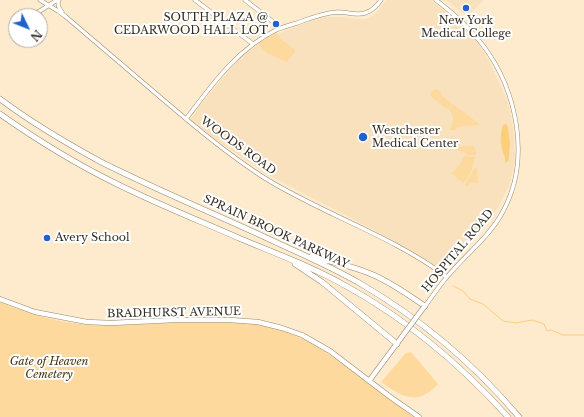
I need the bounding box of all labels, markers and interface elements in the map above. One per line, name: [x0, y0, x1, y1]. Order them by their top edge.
marker: New York Medical College: [461, 3, 471, 13]
north arrow: [8, 8, 48, 48]
place label: SOUTH PLAZA @ CEDARWOOD HALL LOT: [114, 11, 268, 37]
place label: New York Medical College: [421, 14, 511, 40]
marker: SOUTH PLAZA @ CEDARWOOD HALL LOT: [271, 19, 281, 29]
text: N: [27, 27, 45, 44]
street label: WOODS ROAD: [198, 114, 278, 178]
place label: Westchester Medical Center: [372, 124, 458, 150]
marker: Westchester Medical Center: [357, 131, 369, 143]
street label: SPRAIN BROOK PARKWAY: [201, 192, 351, 272]
street label: HOSPITAL ROAD: [419, 207, 497, 295]
place label: Avery School: [55, 231, 130, 245]
marker: Avery School: [42, 233, 52, 243]
street label: BRADHURST AVENUE: [107, 305, 241, 321]
park label: Gate of Heaven Cemetery: [10, 355, 88, 381]

